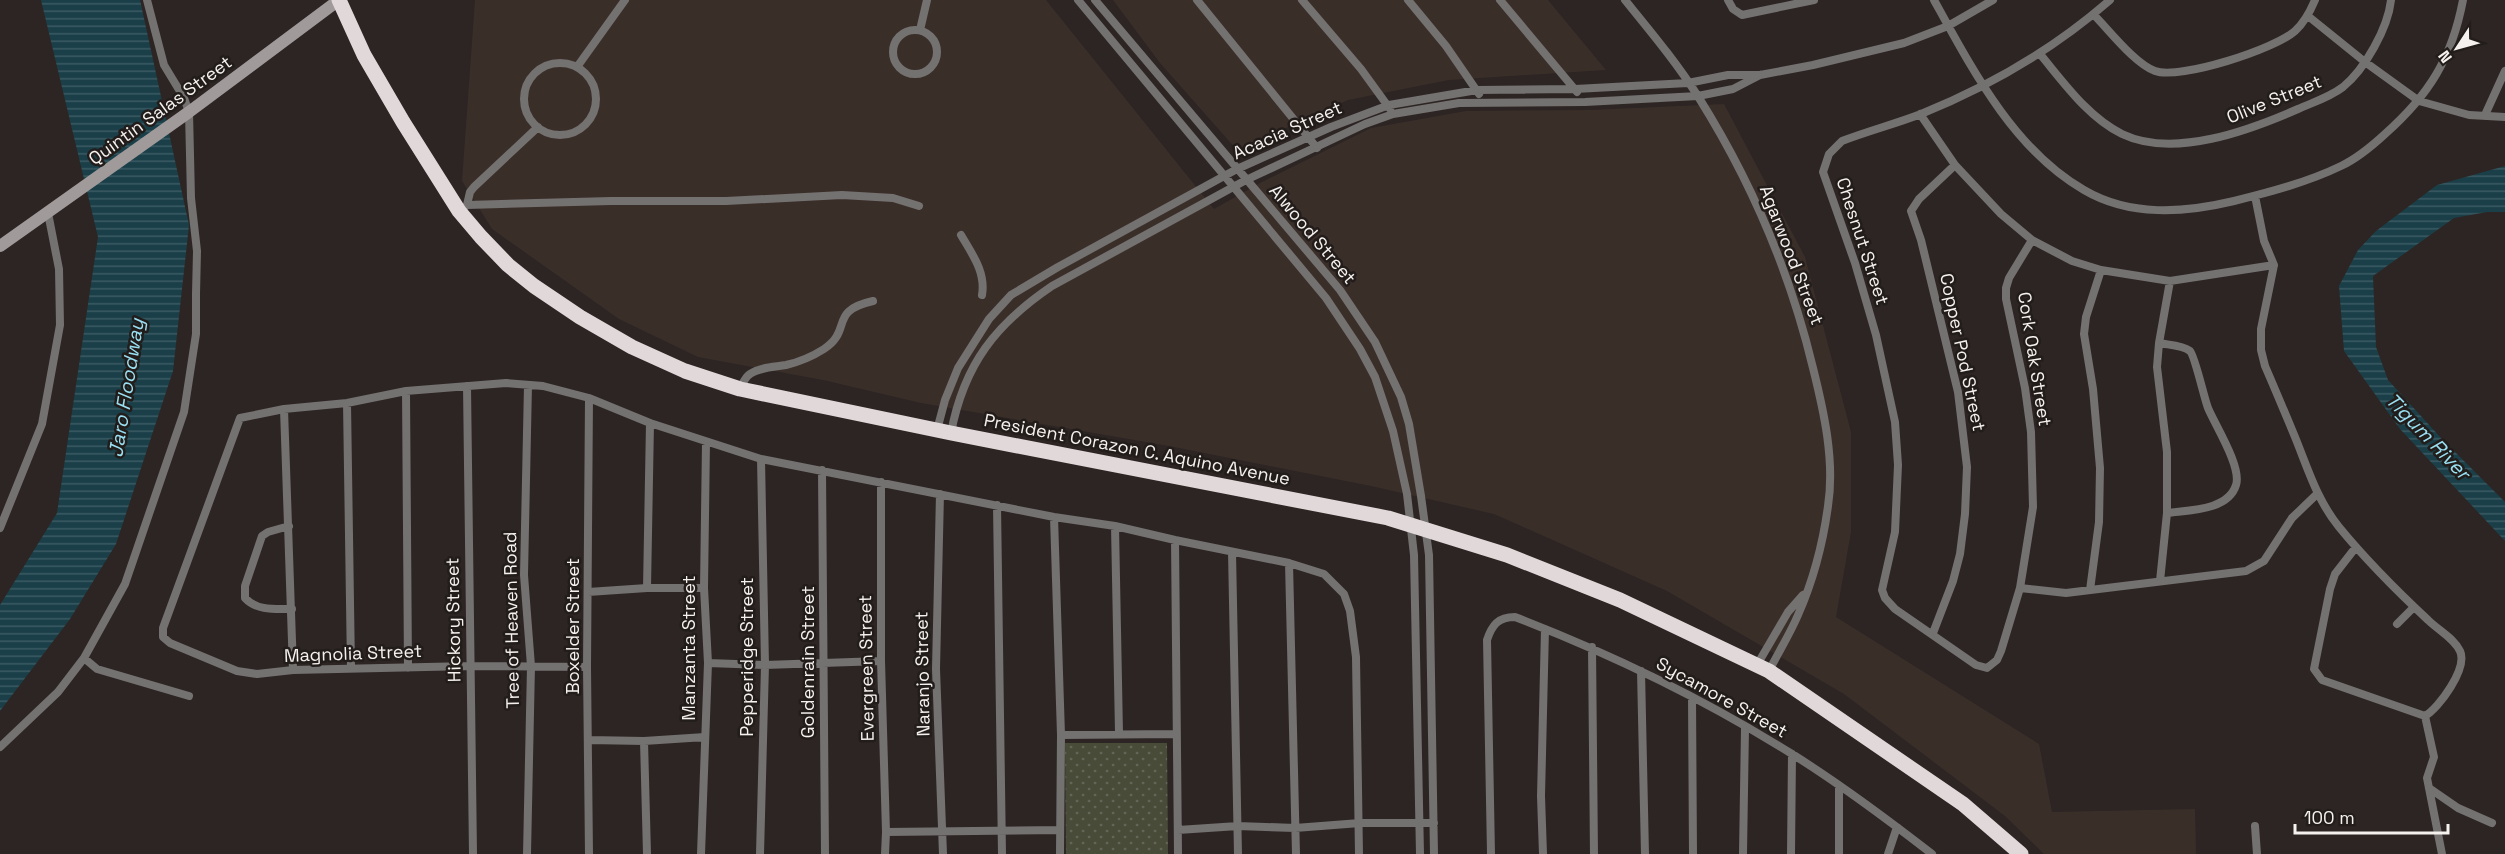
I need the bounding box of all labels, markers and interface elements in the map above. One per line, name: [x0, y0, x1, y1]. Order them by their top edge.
north arrow: [2427, 18, 2487, 78]
text: N: [2434, 46, 2457, 67]
street label: Quintin Salas Street: [84, 50, 236, 170]
street label: Olive Street: [2223, 70, 2325, 128]
street label: Acacia Street: [1229, 96, 1345, 164]
street label: Chesnut Street: [1832, 174, 1894, 308]
street label: Alwood Street: [1265, 179, 1361, 289]
street label: Agarwood Street: [1755, 182, 1829, 328]
street label: Copper Pod Street: [1935, 271, 1991, 433]
street label: Cork Oak Street: [2013, 290, 2057, 428]
water label: Jaro Floodway: [102, 315, 150, 459]
water label: Tigum River: [2380, 387, 2478, 487]
street label: President Corazon C. Aquino Avenue: [982, 408, 1292, 490]
street label: Tree of Heaven Road: [498, 531, 524, 709]
street label: Hickory Street: [440, 557, 466, 683]
street label: Boxelder Street: [561, 558, 584, 694]
street label: Manzanta Street: [677, 575, 700, 721]
street label: Pepperidge Street: [735, 577, 758, 737]
street label: Goldenrain Street: [796, 586, 819, 738]
street label: Evergreen Street: [853, 595, 879, 741]
street label: Naranjo Street: [909, 611, 935, 737]
street label: Magnolia Street: [284, 639, 422, 667]
street label: Sycamore Street: [1652, 651, 1792, 743]
scale bar: [2295, 797, 2448, 835]
text: 100 m: [2304, 806, 2355, 829]

